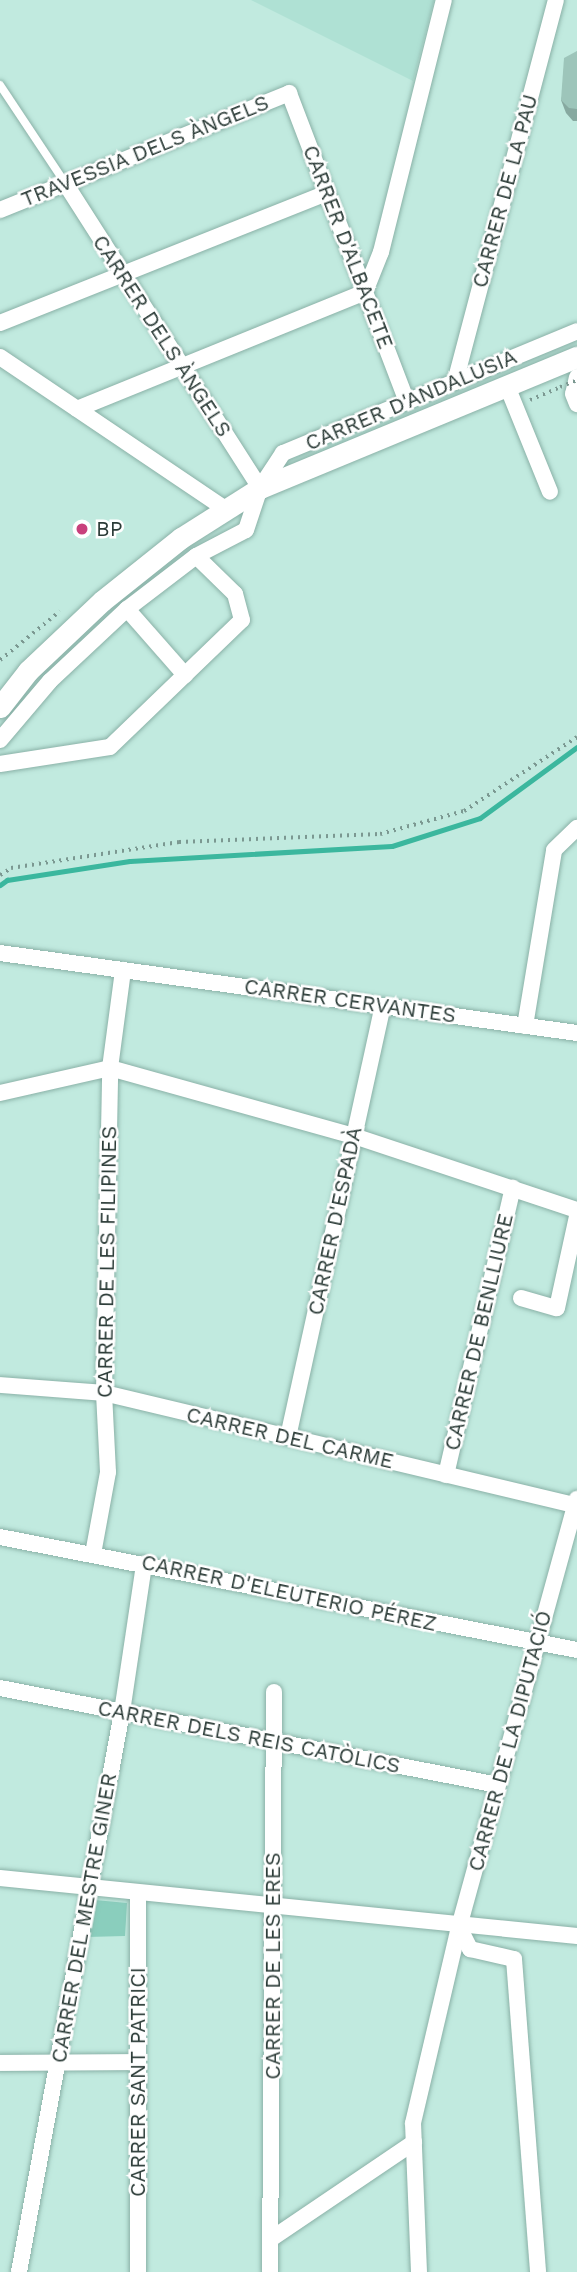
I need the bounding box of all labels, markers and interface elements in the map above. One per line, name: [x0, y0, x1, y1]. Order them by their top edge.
street label: TRAVESSIA DELS ÀNGELS: [17, 89, 273, 213]
street label: CARRER DE LA PAU: [467, 91, 543, 291]
street label: CARRER D'ALBACETE: [298, 142, 398, 352]
street label: CARRER DELS ÀNGELS: [87, 230, 237, 442]
street label: CARRER D'ANDALUSIA: [302, 344, 520, 456]
place label: BP: [96, 516, 123, 542]
marker: BP: [74, 521, 90, 537]
street label: CARRER CERVANTES: [243, 974, 457, 1028]
street label: CARRER D'ESPADÀ: [303, 1125, 367, 1317]
street label: CARRER DE LES FILIPINES: [92, 1126, 122, 1398]
street label: CARRER DE BENLLIURE: [439, 1211, 519, 1453]
street label: CARRER DEL CARME: [184, 1402, 396, 1474]
street label: CARRER D'ELEUTERIO PÉREZ: [139, 1549, 439, 1637]
street label: CARRER DE LA DIPUTACIÓ: [463, 1608, 557, 1874]
street label: CARRER DELS REIS CATÒLICS: [96, 1695, 402, 1779]
street label: CARRER DEL MESTRE GINER: [46, 1771, 122, 2065]
street label: CARRER DE LES ERES: [260, 1852, 286, 2080]
street label: CARRER SANT PATRICI: [125, 1967, 151, 2197]

